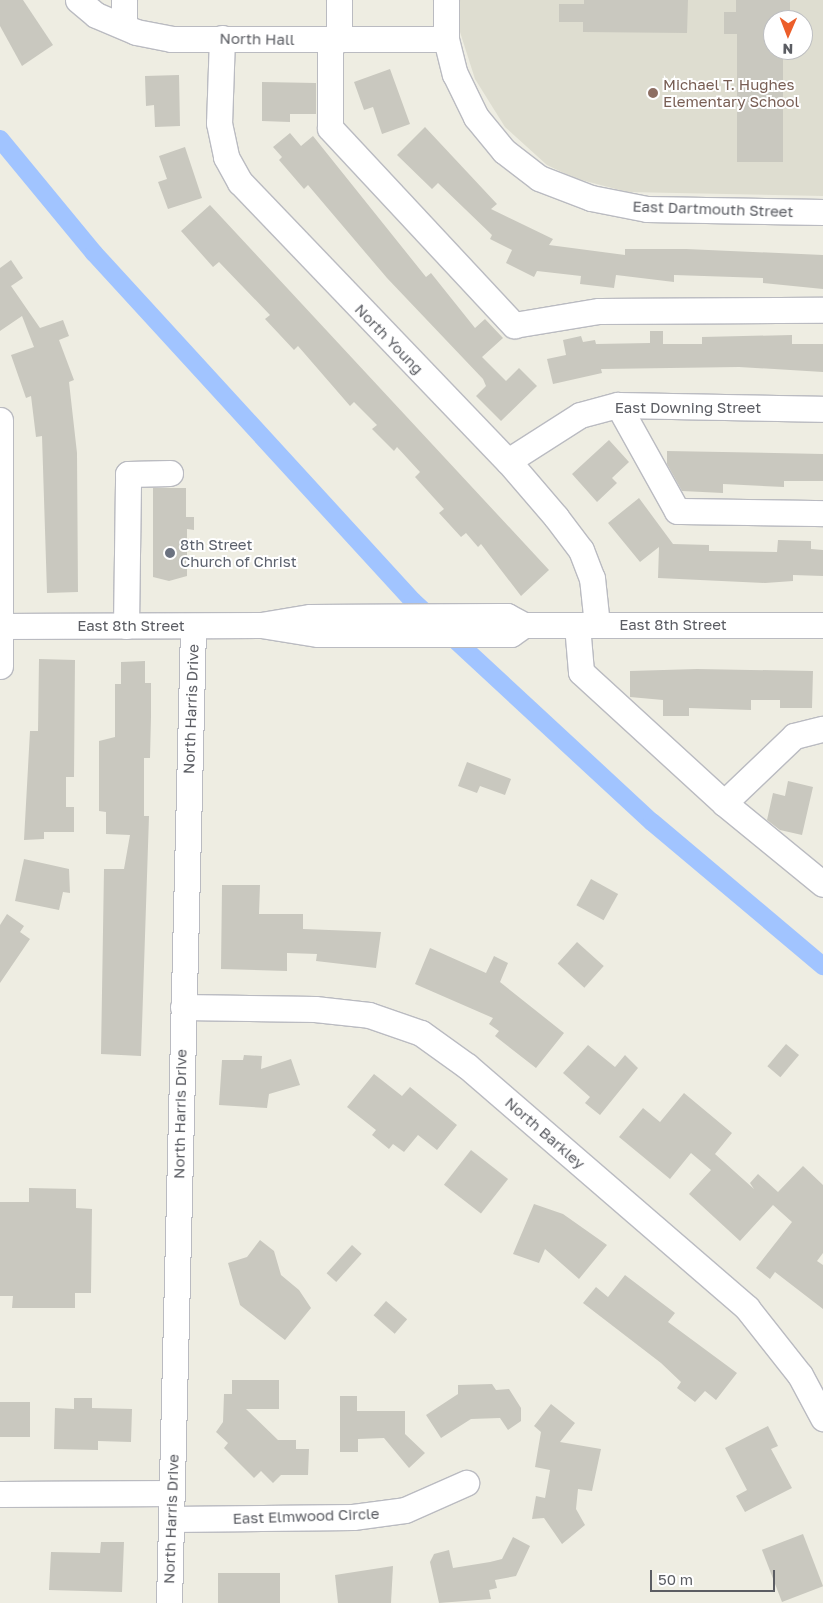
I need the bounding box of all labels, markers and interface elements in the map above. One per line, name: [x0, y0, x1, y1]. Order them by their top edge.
north arrow: [763, 10, 813, 60]
street label: North Hall: [219, 29, 295, 49]
text: N: [782, 41, 793, 58]
place label: Michael T. Hughes Elementary School: [663, 75, 799, 110]
marker: Michael T. Hughes Elementary School: [647, 87, 659, 99]
street label: East Dartmouth Street: [632, 197, 794, 221]
street label: North Young: [351, 300, 427, 378]
street label: East Downing Street: [615, 399, 761, 417]
place label: 8th Street Church of Christ: [180, 535, 297, 570]
marker: 8th Street Church of Christ: [164, 547, 176, 559]
street label: East 8th Street: [619, 616, 727, 634]
street label: East 8th Street: [77, 617, 185, 635]
street label: North Harris Drive: [180, 644, 202, 774]
street label: North Harris Drive: [170, 1049, 190, 1179]
street label: North Barkley: [501, 1093, 589, 1173]
street label: North Harris Drive: [160, 1454, 182, 1584]
street label: East Elmwood Circle: [232, 1504, 380, 1528]
scale bar: [653, 1560, 778, 1592]
text: 50 m: [658, 1570, 693, 1588]

